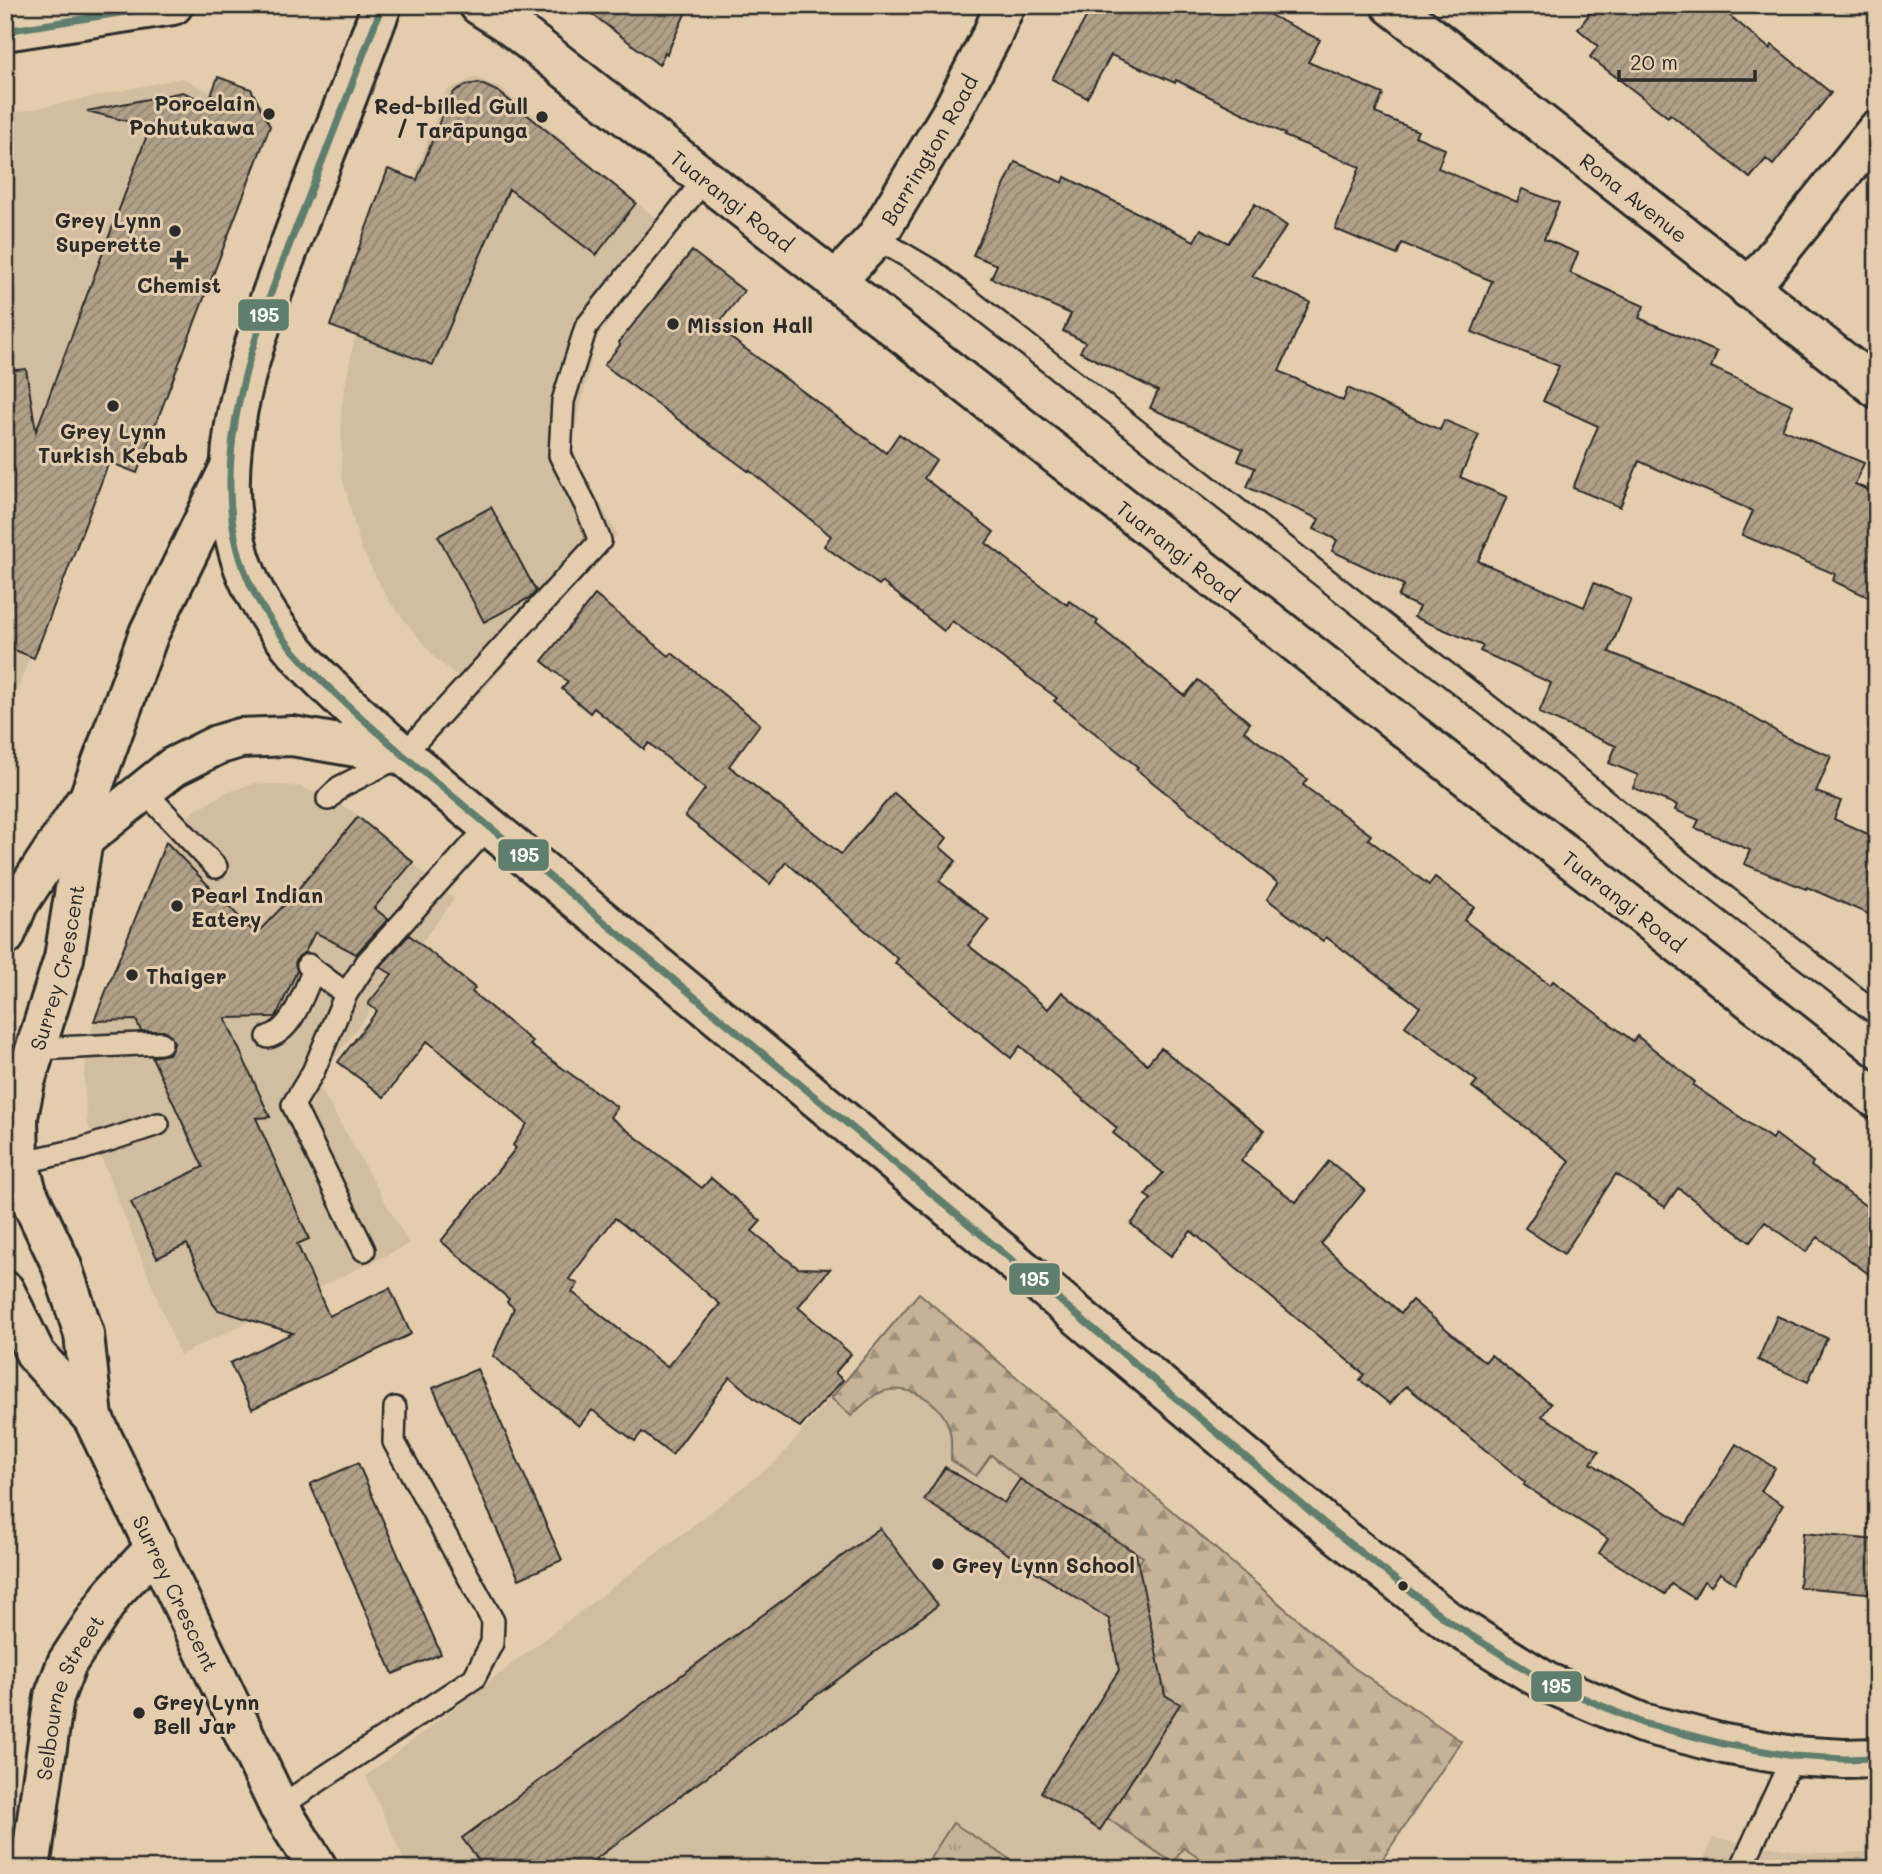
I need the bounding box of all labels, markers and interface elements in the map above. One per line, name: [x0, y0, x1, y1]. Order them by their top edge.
scale bar: [1619, 38, 1756, 82]
text: 20 m: [1630, 48, 1678, 75]
street label: Barrington Road: [874, 70, 983, 230]
place label: Porcelain Pohutukawa: [129, 89, 255, 140]
place label: Red-billed Gull / Tarāpunga: [374, 92, 528, 143]
marker: Porcelain Pohutukawa: [261, 106, 277, 122]
marker: Red-billed Gull / Tarāpunga: [534, 109, 550, 125]
street label: Tuarangi Road: [665, 143, 800, 257]
street label: Rona Avenue: [1575, 146, 1694, 248]
place label: Grey Lynn Superette: [55, 206, 161, 257]
marker: Grey Lynn Superette: [167, 223, 183, 239]
marker: Chemist: [171, 252, 187, 268]
place label: Chemist: [137, 271, 221, 298]
line badge: 195: [237, 298, 290, 332]
text: 195: [249, 302, 279, 327]
place label: Mission Hall: [687, 311, 813, 338]
marker: Mission Hall: [665, 316, 681, 332]
marker: Grey Lynn Turkish Kebab: [105, 398, 121, 414]
place label: Grey Lynn Turkish Kebab: [38, 417, 188, 468]
street label: Tuarangi Road: [1111, 494, 1245, 607]
line badge: 195: [497, 838, 550, 872]
text: 195: [509, 842, 539, 867]
street label: Tuarangi Road: [1557, 844, 1691, 957]
place label: Pearl Indian Eatery: [191, 881, 323, 933]
street label: Surrey Crescent: [22, 882, 89, 1053]
marker: Pearl Indian Eatery: [169, 898, 185, 914]
place label: Thaiger: [146, 962, 227, 989]
marker: Thaiger: [124, 967, 140, 983]
line badge: 195: [1008, 1262, 1061, 1296]
text: 195: [1019, 1266, 1049, 1291]
street label: Surrey Crescent: [128, 1510, 226, 1676]
place label: Grey Lynn School: [952, 1551, 1135, 1579]
marker: Grey Lynn School: [930, 1556, 946, 1572]
unlabelled marker: [1396, 1579, 1410, 1593]
street label: Selbourne Street: [29, 1609, 109, 1782]
line badge: 195: [1530, 1670, 1583, 1703]
text: 195: [1541, 1673, 1571, 1698]
place label: Grey Lynn Bell Jar: [153, 1688, 259, 1739]
marker: Grey Lynn Bell Jar: [131, 1705, 147, 1721]

